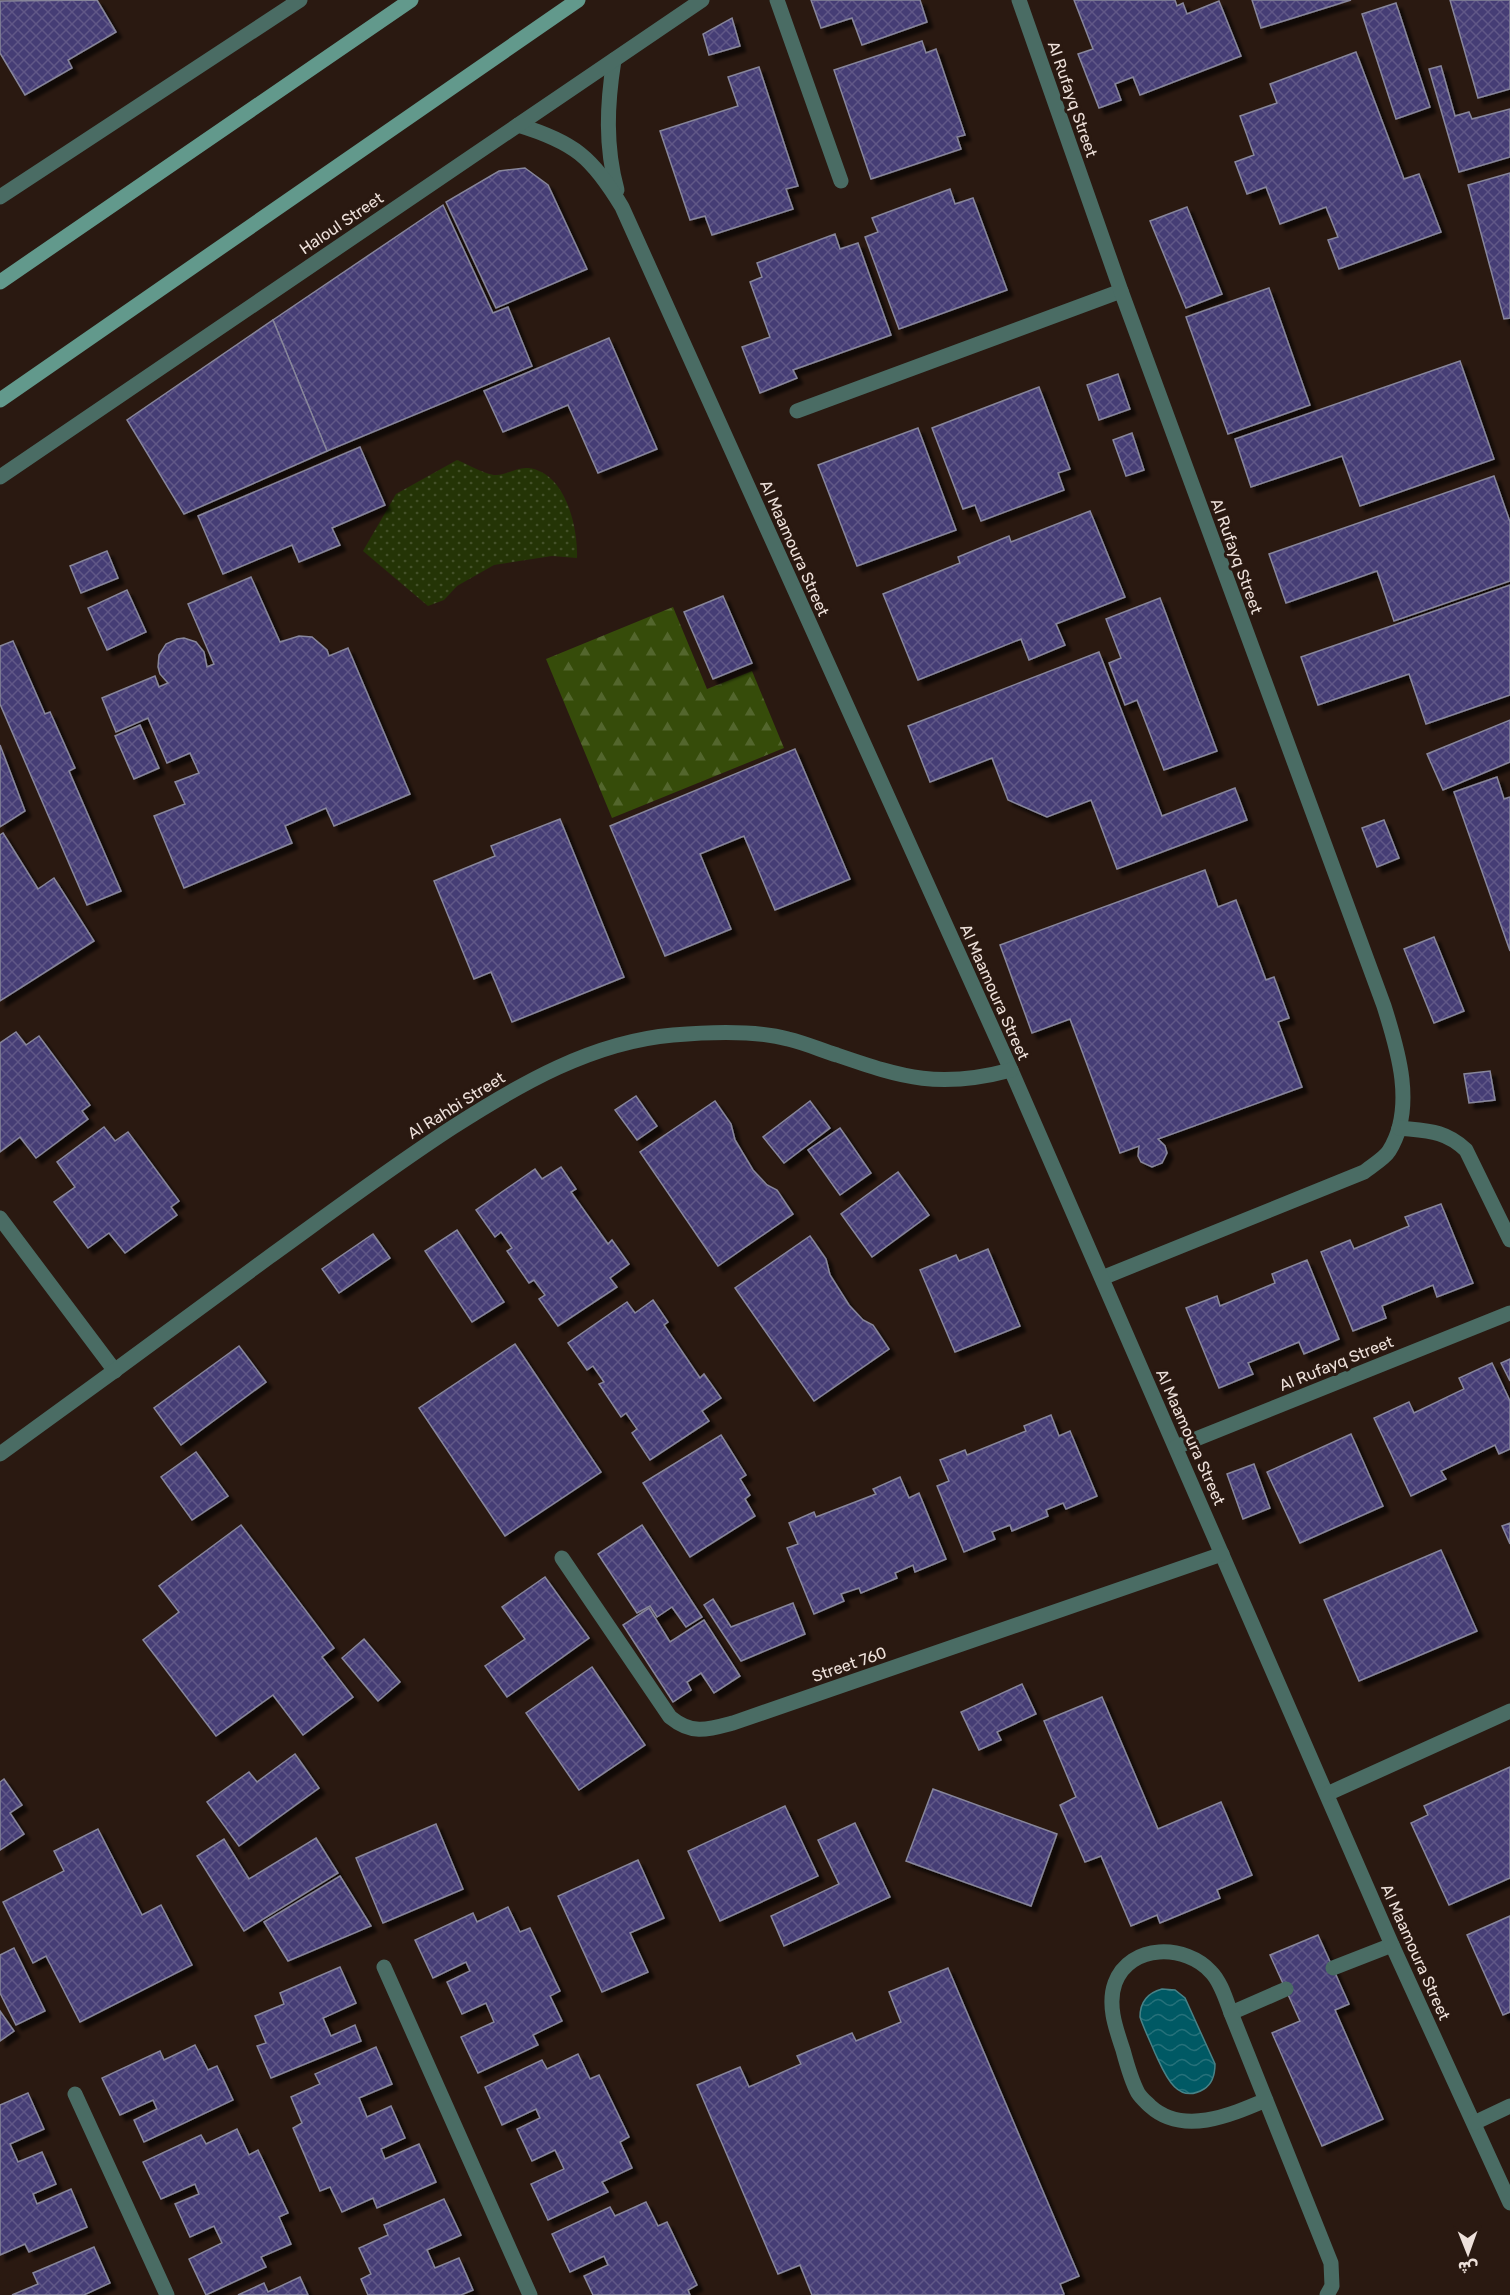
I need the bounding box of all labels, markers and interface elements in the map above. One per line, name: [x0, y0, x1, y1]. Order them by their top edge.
street label: Al Rufayq Street: [1044, 39, 1101, 160]
street label: Haloul Street: [296, 188, 387, 258]
street label: Al Maamoura Street: [756, 477, 833, 619]
street label: Al Rufayq Street: [1207, 496, 1266, 617]
street label: Al Maamoura Street: [956, 921, 1033, 1063]
street label: Al Rahbi Street: [404, 1068, 508, 1143]
street label: Al Rufayq Street: [1276, 1332, 1396, 1395]
street label: Al Maamoura Street: [1152, 1366, 1229, 1508]
street label: Street 760: [809, 1643, 889, 1686]
street label: Al Maamoura Street: [1377, 1881, 1454, 2023]
north arrow: [1438, 2223, 1498, 2283]
text: ش: [1458, 2258, 1479, 2277]

